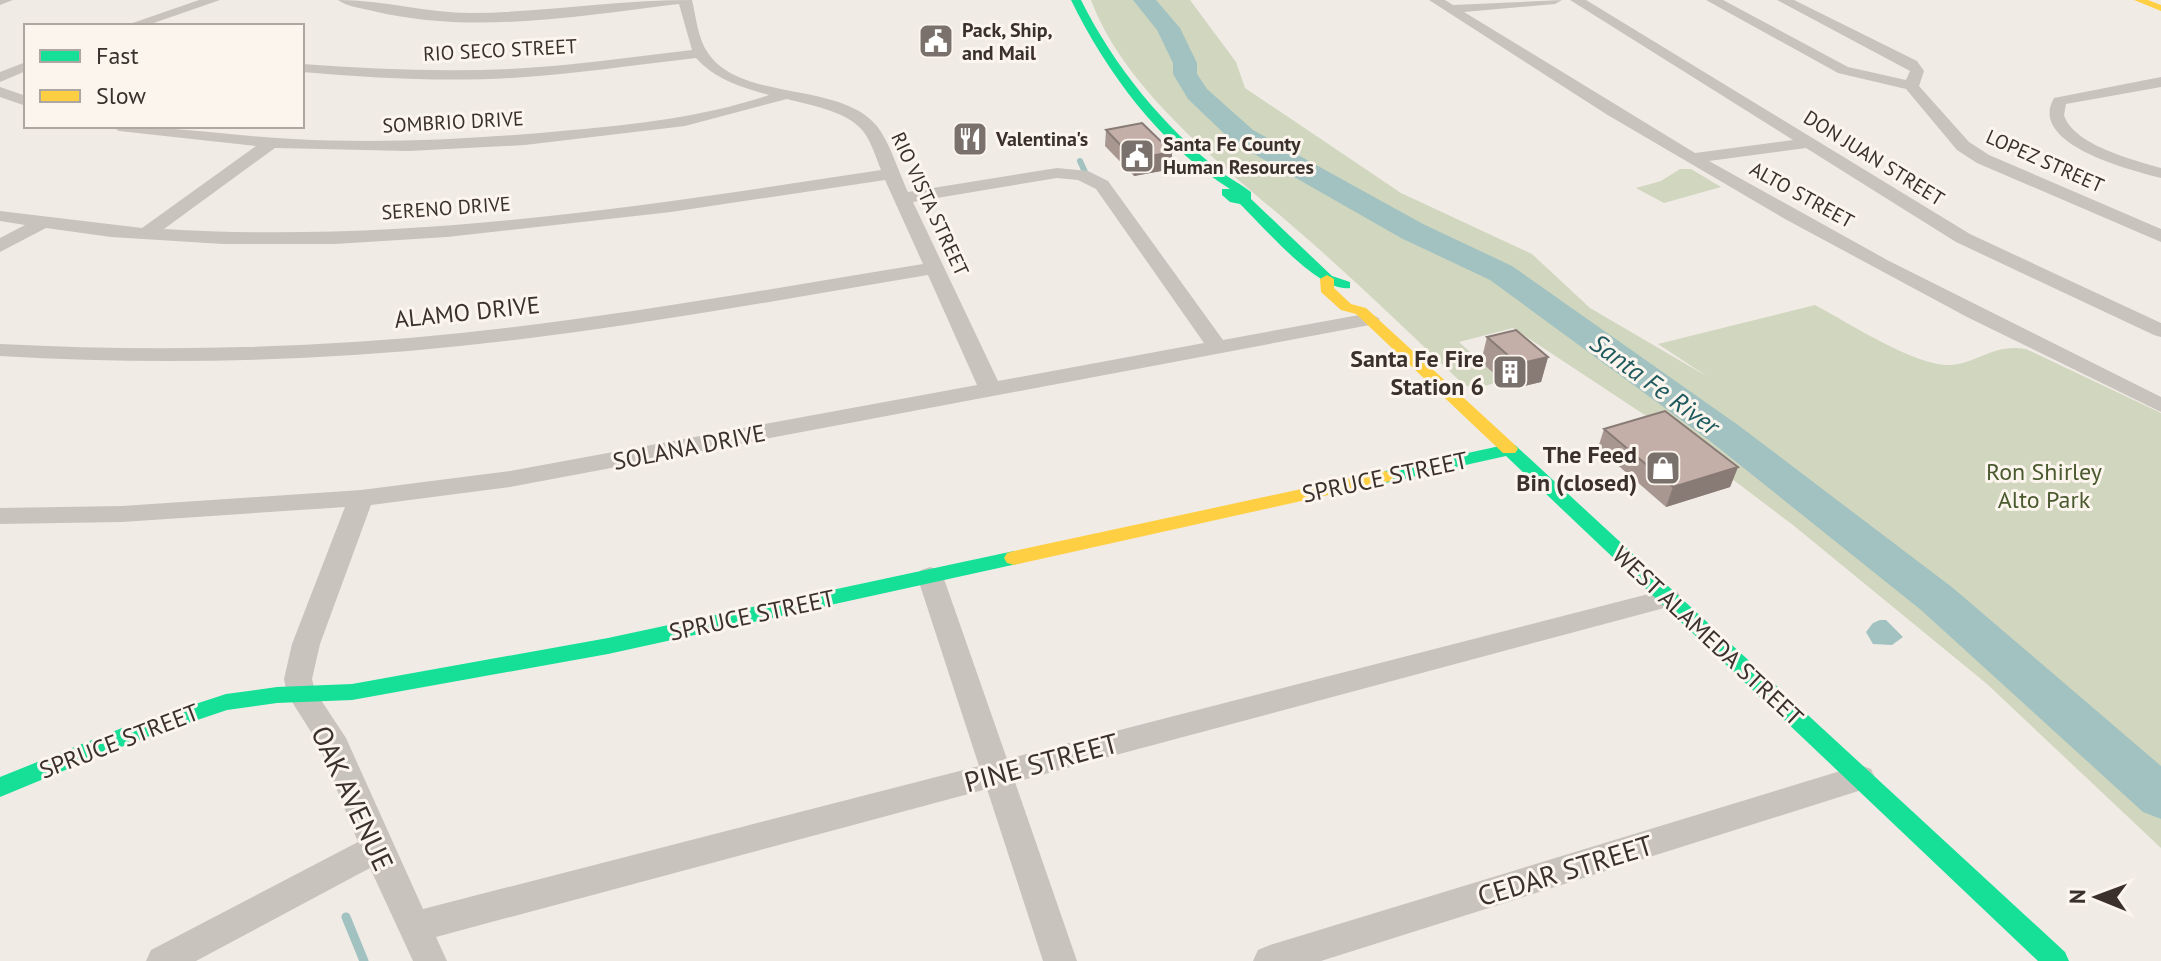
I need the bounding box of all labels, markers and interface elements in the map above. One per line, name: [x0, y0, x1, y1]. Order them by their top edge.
place label: Pack, Ship, and Mail: [962, 17, 1053, 66]
public building icon: Pack, Ship, and Mail: [917, 22, 955, 60]
legend: [24, 24, 304, 128]
street label: RIO SECO STREET: [422, 33, 578, 67]
text: Fast: [96, 40, 139, 71]
text: Slow: [96, 80, 146, 111]
street label: DON JUAN STREET: [1799, 104, 1949, 212]
street label: SOMBRIO DRIVE: [382, 105, 524, 139]
restaurant icon: Valentina's: [951, 120, 989, 158]
street label: LOPEZ STREET: [1982, 123, 2108, 199]
place label: Valentina's: [995, 126, 1088, 152]
street label: RIO VISTA STREET: [885, 128, 975, 280]
place label: Santa Fe County Human Resources: [1163, 131, 1314, 180]
public building icon: Santa Fe County Human Resources: [1118, 137, 1156, 175]
street label: ALTO STREET: [1745, 156, 1859, 234]
street label: SERENO DRIVE: [381, 191, 511, 225]
street label: ALAMO DRIVE: [393, 289, 541, 335]
water label: Santa Fe River: [1584, 326, 1727, 443]
place label: Santa Fe Fire Station 6: [1350, 343, 1484, 402]
building icon: Santa Fe Fire Station 6: [1491, 353, 1529, 391]
street label: SOLANA DRIVE: [610, 417, 768, 477]
place label: The Feed Bin (closed): [1516, 439, 1637, 498]
street label: SPRUCE STREET: [1299, 444, 1471, 510]
shop icon: The Feed Bin (closed): [1644, 449, 1682, 487]
park label: Ron Shirley Alto Park: [1986, 456, 2102, 515]
street label: WEST ALAMEDA STREET: [1606, 539, 1810, 733]
street label: SPRUCE STREET: [666, 582, 838, 648]
street label: SPRUCE STREET: [35, 696, 203, 786]
street label: OAK AVENUE: [303, 720, 403, 876]
street label: PINE STREET: [960, 724, 1122, 800]
street label: CEDAR STREET: [1473, 826, 1658, 914]
north arrow: [2057, 857, 2137, 937]
text: N: [2063, 889, 2091, 904]

